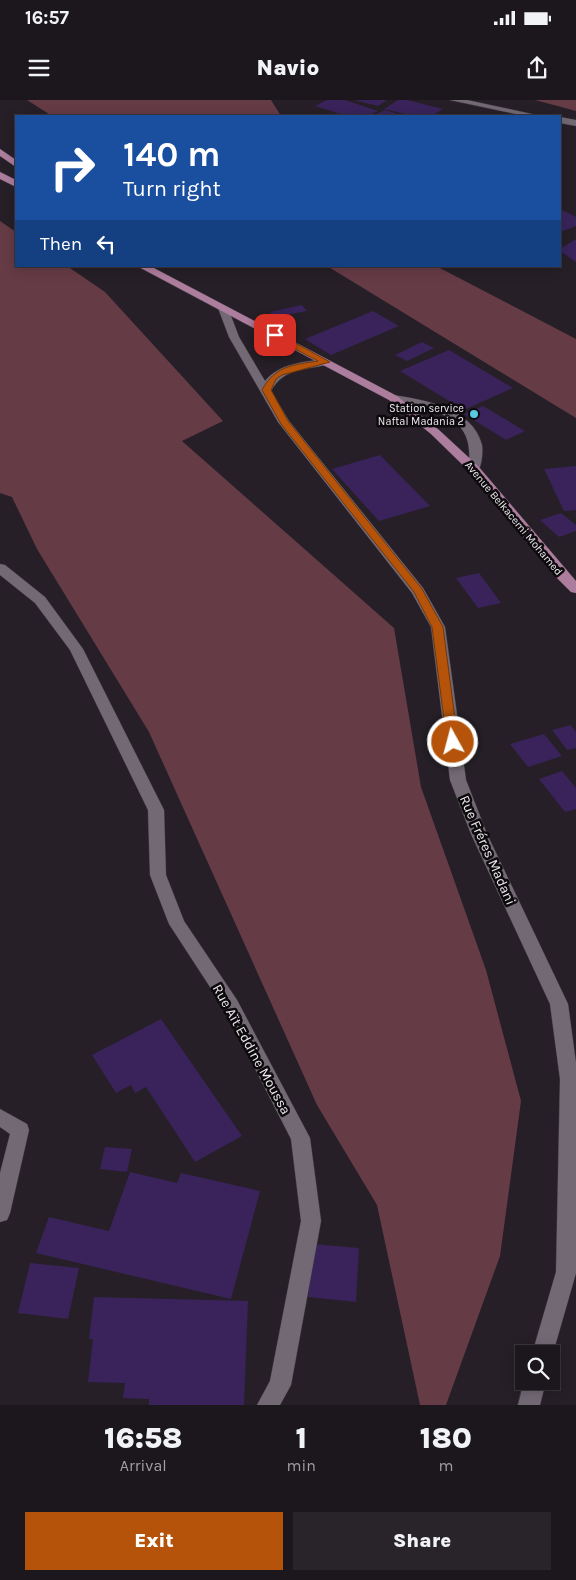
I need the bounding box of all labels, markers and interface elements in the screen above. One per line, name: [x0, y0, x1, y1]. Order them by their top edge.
text: 16:57: [25, 7, 69, 29]
icon: menu: [25, 54, 53, 82]
icon: share: [523, 54, 551, 82]
text: Navio: [257, 55, 319, 81]
text: 140 m: [123, 134, 221, 175]
icon: right: [40, 135, 105, 200]
text: Turn right: [123, 176, 221, 202]
icon: left: [92, 230, 120, 258]
text: Then: [40, 233, 82, 255]
pin: [254, 314, 296, 356]
icon: arrive: [261, 321, 289, 349]
place label: Station service Naftal Madania 2: [378, 402, 464, 428]
marker: Station service Naftal Madania 2: [468, 408, 480, 420]
street label: Avenue Belkacemi Mohamed: [462, 459, 565, 578]
position arrow: [426, 715, 478, 767]
street label: Rue Fréres Madani: [456, 793, 519, 908]
street label: Rue Aït Eddine Moussa: [209, 981, 294, 1117]
map controls: [515, 1345, 560, 1390]
button: search: [515, 1345, 560, 1390]
text: 16:58: [104, 1420, 183, 1456]
text: 1: [295, 1420, 307, 1456]
text: 180: [420, 1420, 472, 1456]
text: Arrival: [120, 1456, 167, 1475]
text: min: [286, 1456, 316, 1475]
text: m: [438, 1456, 453, 1475]
button: Exit: [25, 1512, 283, 1570]
button: Share: [293, 1512, 551, 1570]

